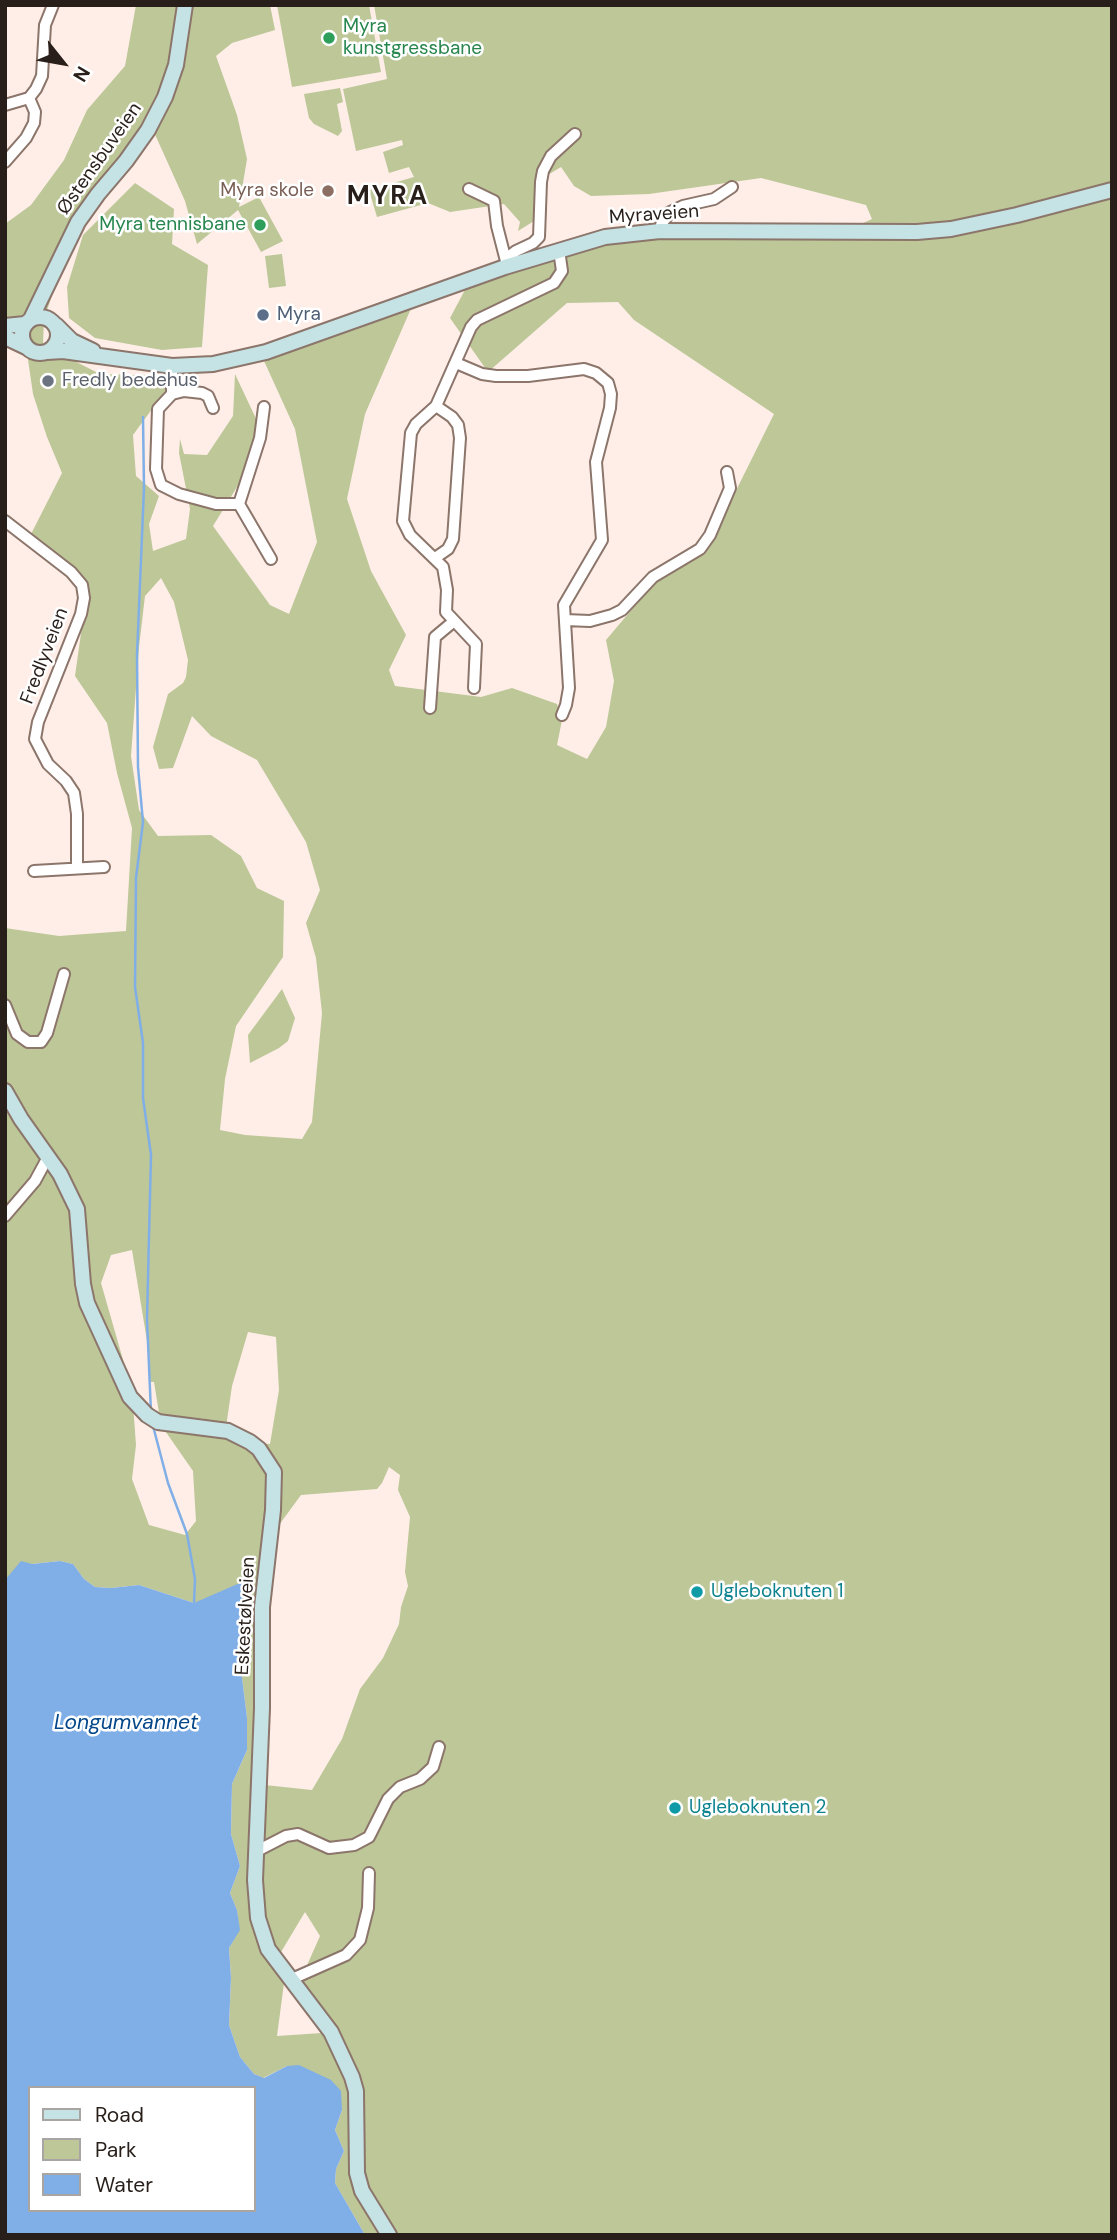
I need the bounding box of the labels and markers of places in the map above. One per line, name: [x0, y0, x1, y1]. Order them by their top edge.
place label: Myra kunstgressbane: [343, 16, 482, 60]
marker: Myra kunstgressbane: [321, 30, 337, 46]
place label: Myra skole: [220, 180, 314, 202]
marker: Myra skole: [320, 183, 336, 199]
place label: Myra tennisbane: [99, 214, 246, 236]
marker: Myra tennisbane: [252, 217, 268, 233]
place label: Myra: [277, 304, 321, 326]
marker: Myra: [255, 307, 271, 323]
place label: Fredly bedehus: [62, 370, 198, 392]
marker: Fredly bedehus: [40, 373, 56, 389]
place label: Ugleboknuten 1: [711, 1581, 843, 1603]
marker: Ugleboknuten 1: [689, 1584, 705, 1600]
place label: Ugleboknuten 2: [689, 1797, 826, 1819]
marker: Ugleboknuten 2: [667, 1800, 683, 1816]

